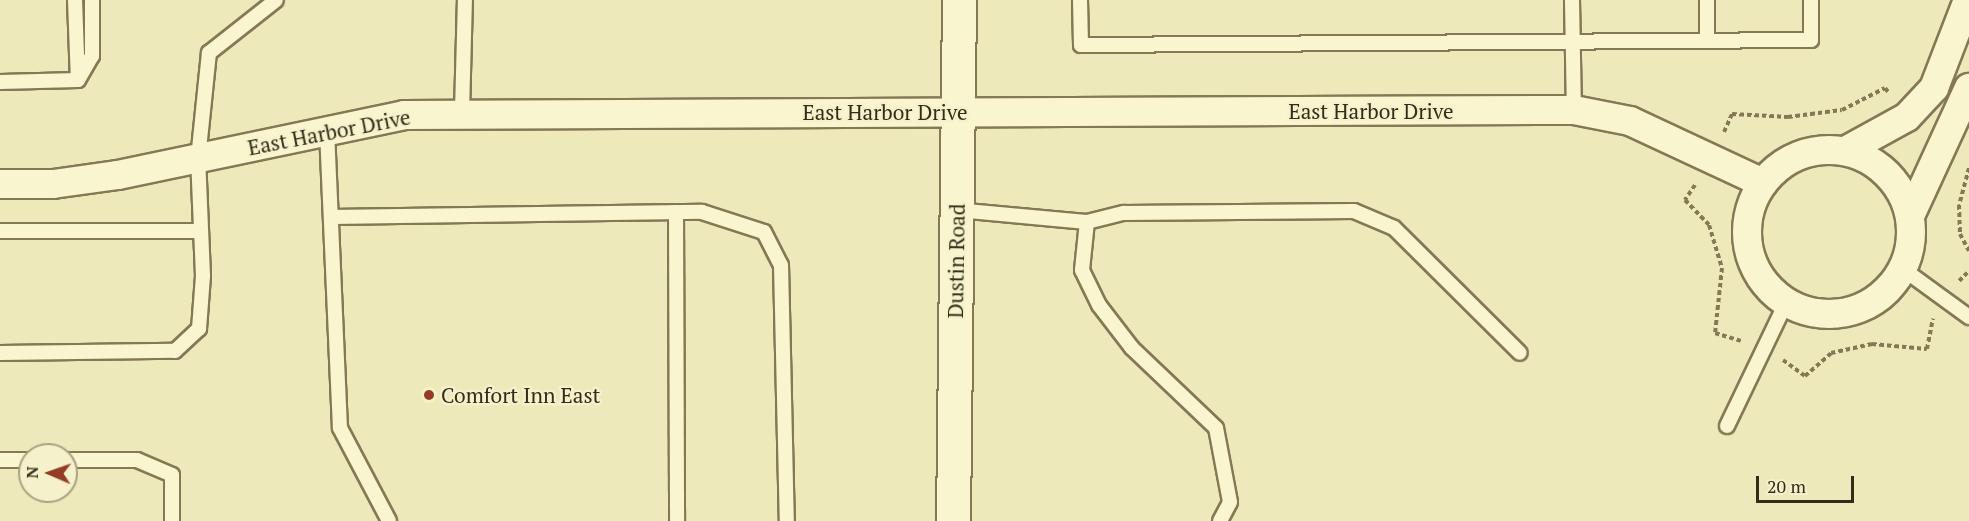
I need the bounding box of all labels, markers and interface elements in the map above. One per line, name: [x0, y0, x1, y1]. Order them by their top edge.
street label: East Harbor Drive: [1288, 98, 1454, 124]
street label: East Harbor Drive: [802, 99, 968, 125]
street label: East Harbor Drive: [246, 104, 412, 160]
street label: Dustin Road: [942, 204, 970, 318]
place label: Comfort Inn East: [441, 382, 600, 408]
marker: Comfort Inn East: [422, 388, 436, 402]
north arrow: [18, 443, 78, 503]
scale bar: [1759, 464, 1856, 502]
text: N: [21, 466, 43, 479]
text: 20 m: [1767, 474, 1806, 498]

